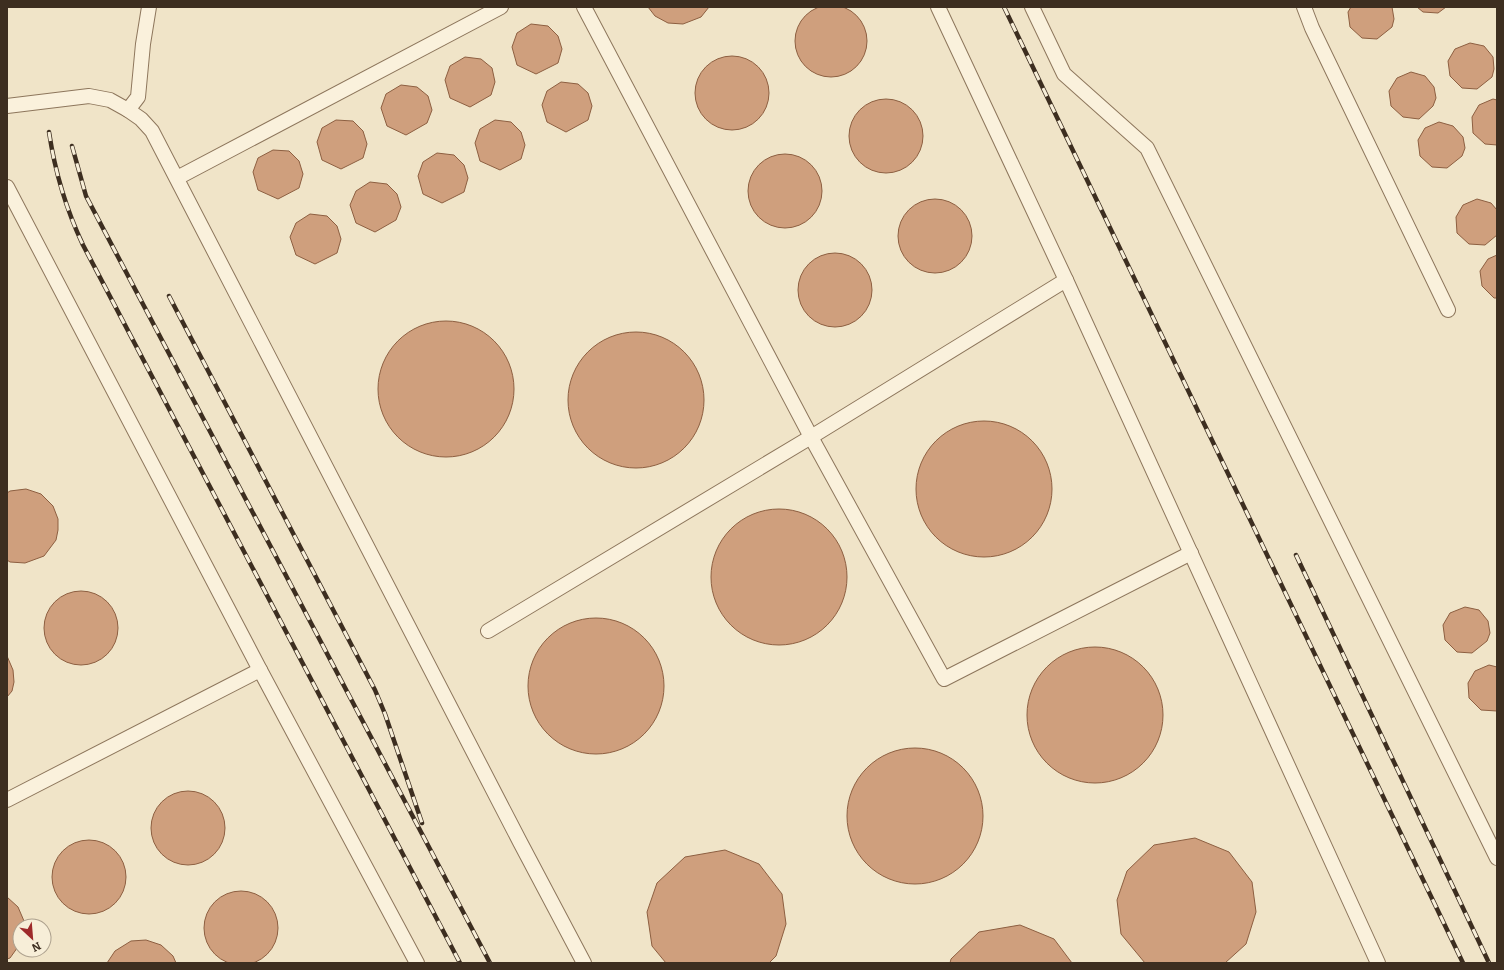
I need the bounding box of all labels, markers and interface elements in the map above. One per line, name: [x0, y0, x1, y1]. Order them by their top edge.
north arrow: [12, 918, 52, 958]
text: N: [29, 939, 43, 954]

